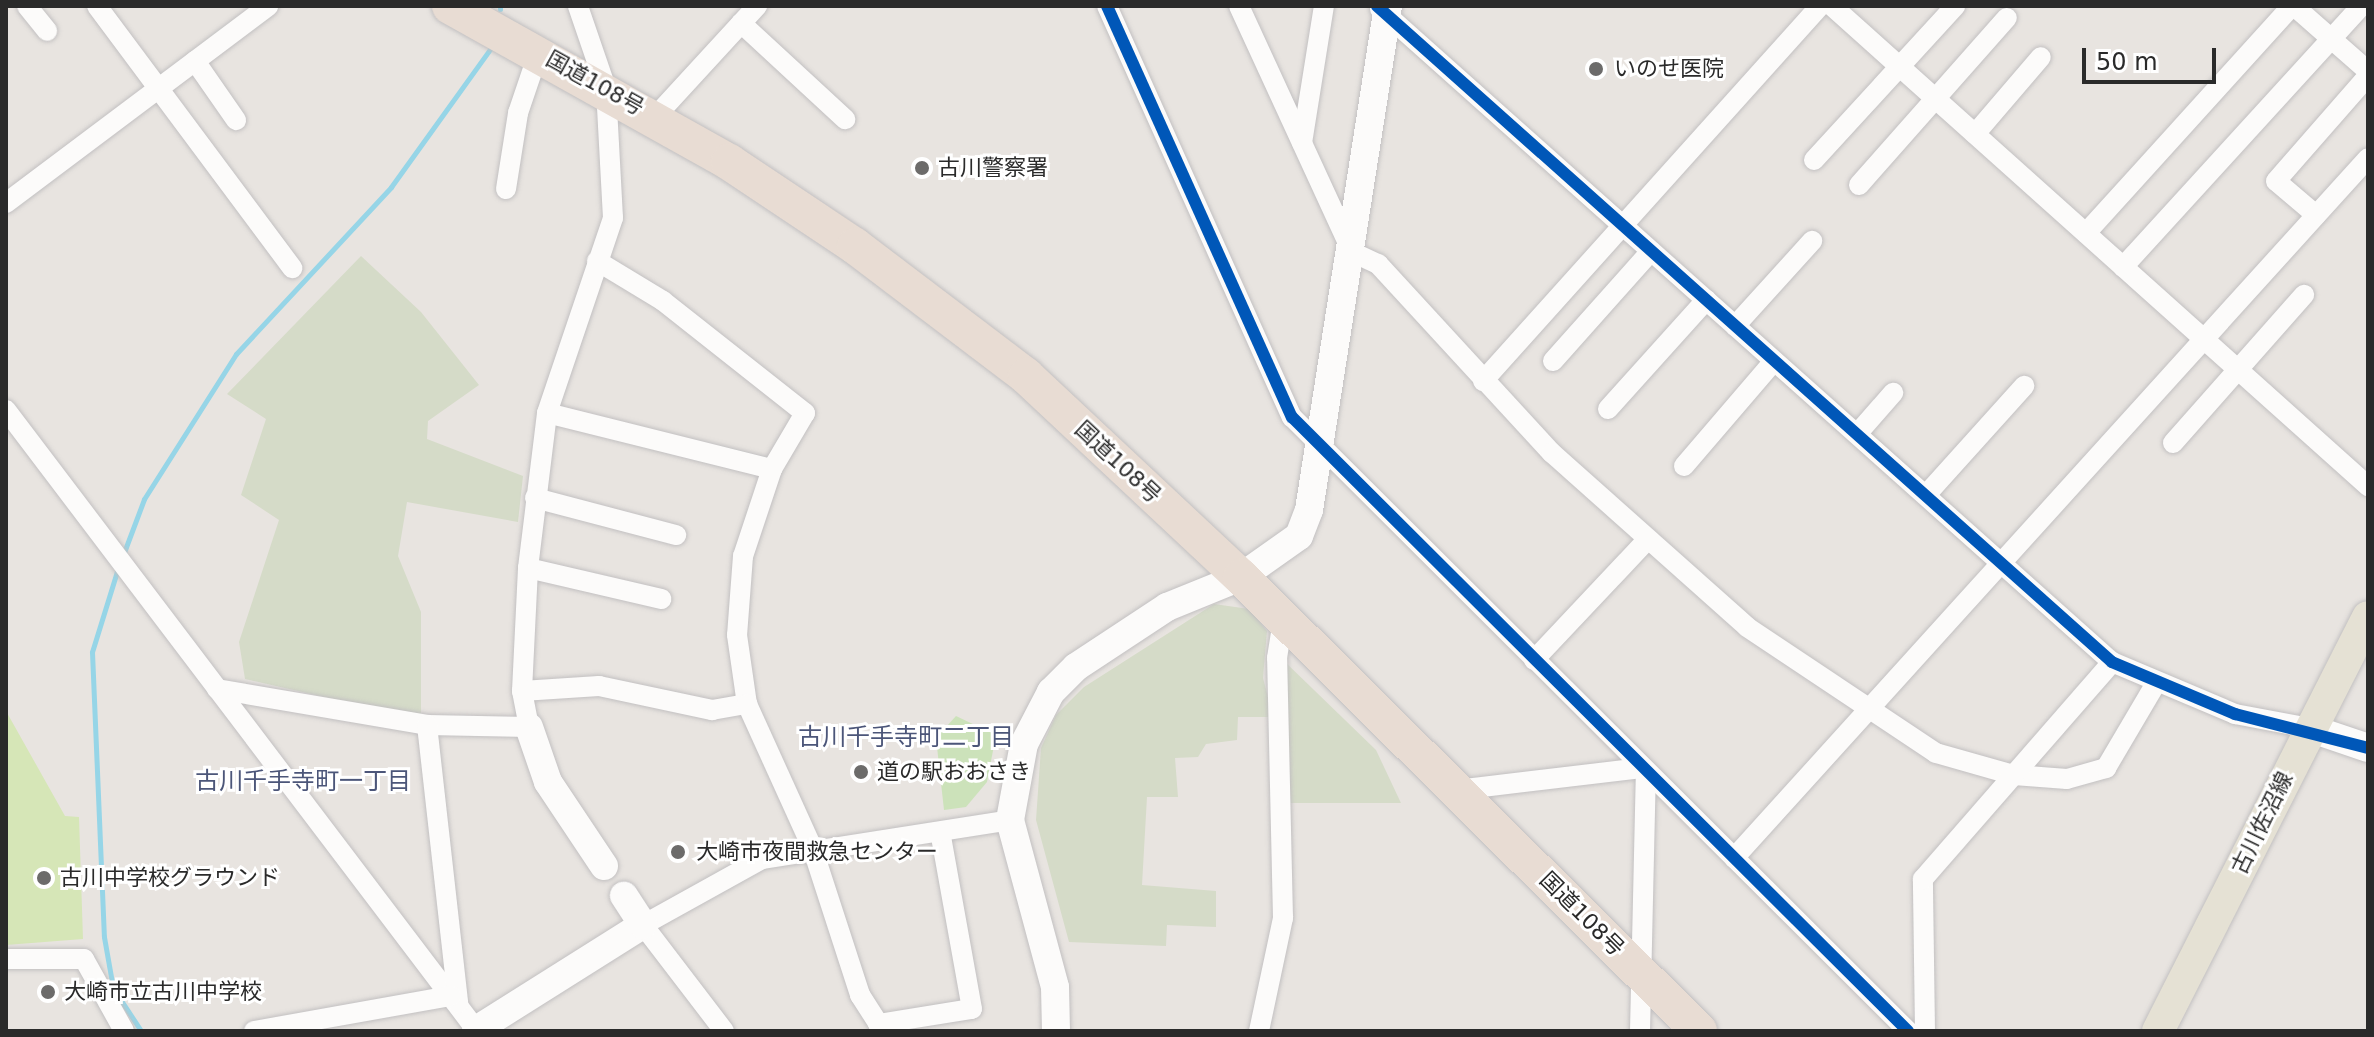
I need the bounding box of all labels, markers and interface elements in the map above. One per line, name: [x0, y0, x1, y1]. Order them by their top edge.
scale bar: [2086, 32, 2220, 82]
street label: 国道108号: [541, 45, 649, 121]
text: 50 m: [2096, 48, 2158, 76]
place label: いのせ医院: [1614, 56, 1724, 82]
marker: いのせ医院: [1585, 58, 1607, 80]
place label: 古川警察署: [938, 155, 1048, 181]
marker: 古川警察署: [913, 159, 931, 177]
street label: 国道108号: [1070, 416, 1166, 508]
district label: 古川千手寺町二丁目: [798, 724, 1014, 752]
place label: 道の駅おおさき: [877, 759, 1031, 785]
marker: 道の駅おおさき: [852, 763, 870, 781]
district label: 古川千手寺町一丁目: [195, 768, 411, 796]
street label: 古川佐沼線: [2226, 768, 2298, 878]
place label: 大崎市夜間救急センター: [696, 839, 938, 865]
marker: 大崎市夜間救急センター: [667, 841, 689, 863]
place label: 古川中学校グラウンド: [60, 865, 280, 891]
street label: 国道108号: [1534, 866, 1630, 962]
marker: 古川中学校グラウンド: [35, 869, 53, 887]
place label: 大崎市立古川中学校: [64, 979, 262, 1005]
marker: 大崎市立古川中学校: [39, 983, 57, 1001]

